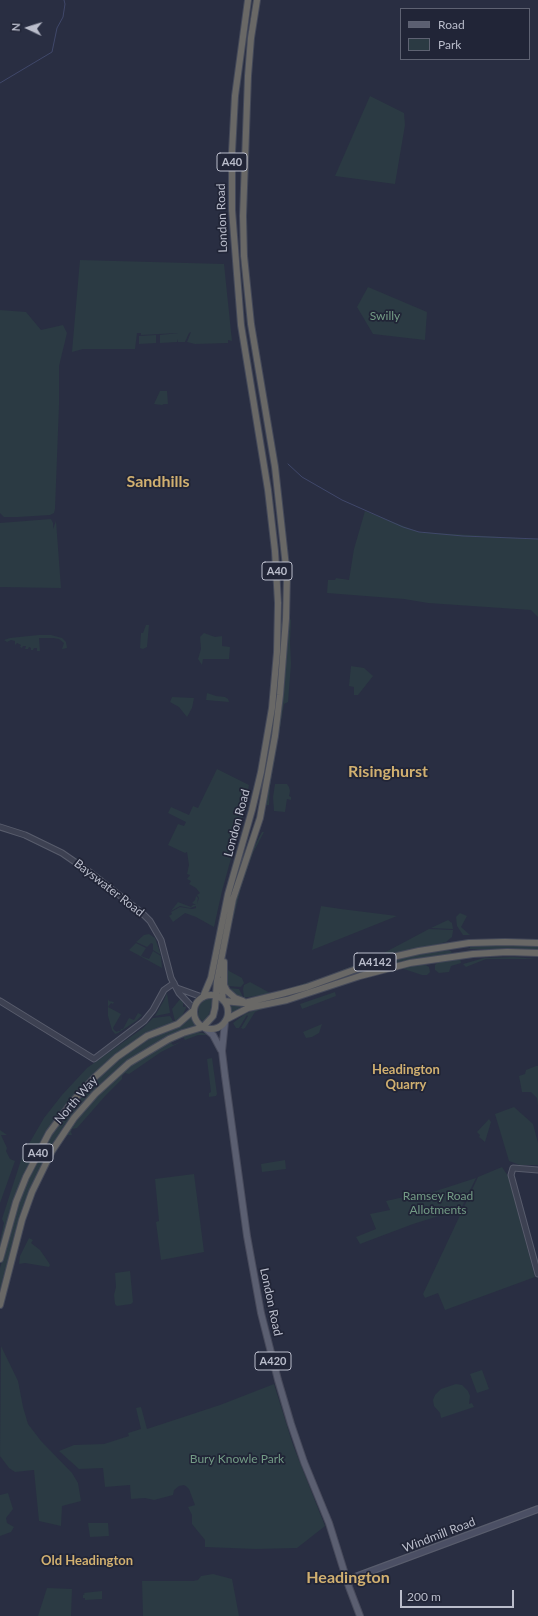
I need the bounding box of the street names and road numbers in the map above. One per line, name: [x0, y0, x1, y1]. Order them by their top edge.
road number: A40: [217, 153, 247, 171]
street label: London Road: [214, 183, 230, 253]
road number: A40: [262, 562, 292, 580]
street label: London Road: [221, 788, 253, 858]
street label: Bayswater Road: [71, 856, 147, 920]
road number: A4142: [354, 953, 396, 971]
street label: North Way: [52, 1073, 100, 1127]
road number: A40: [23, 1144, 53, 1162]
street label: London Road: [257, 1267, 285, 1337]
road number: A420: [255, 1352, 291, 1370]
street label: Windmill Road: [401, 1515, 477, 1555]

